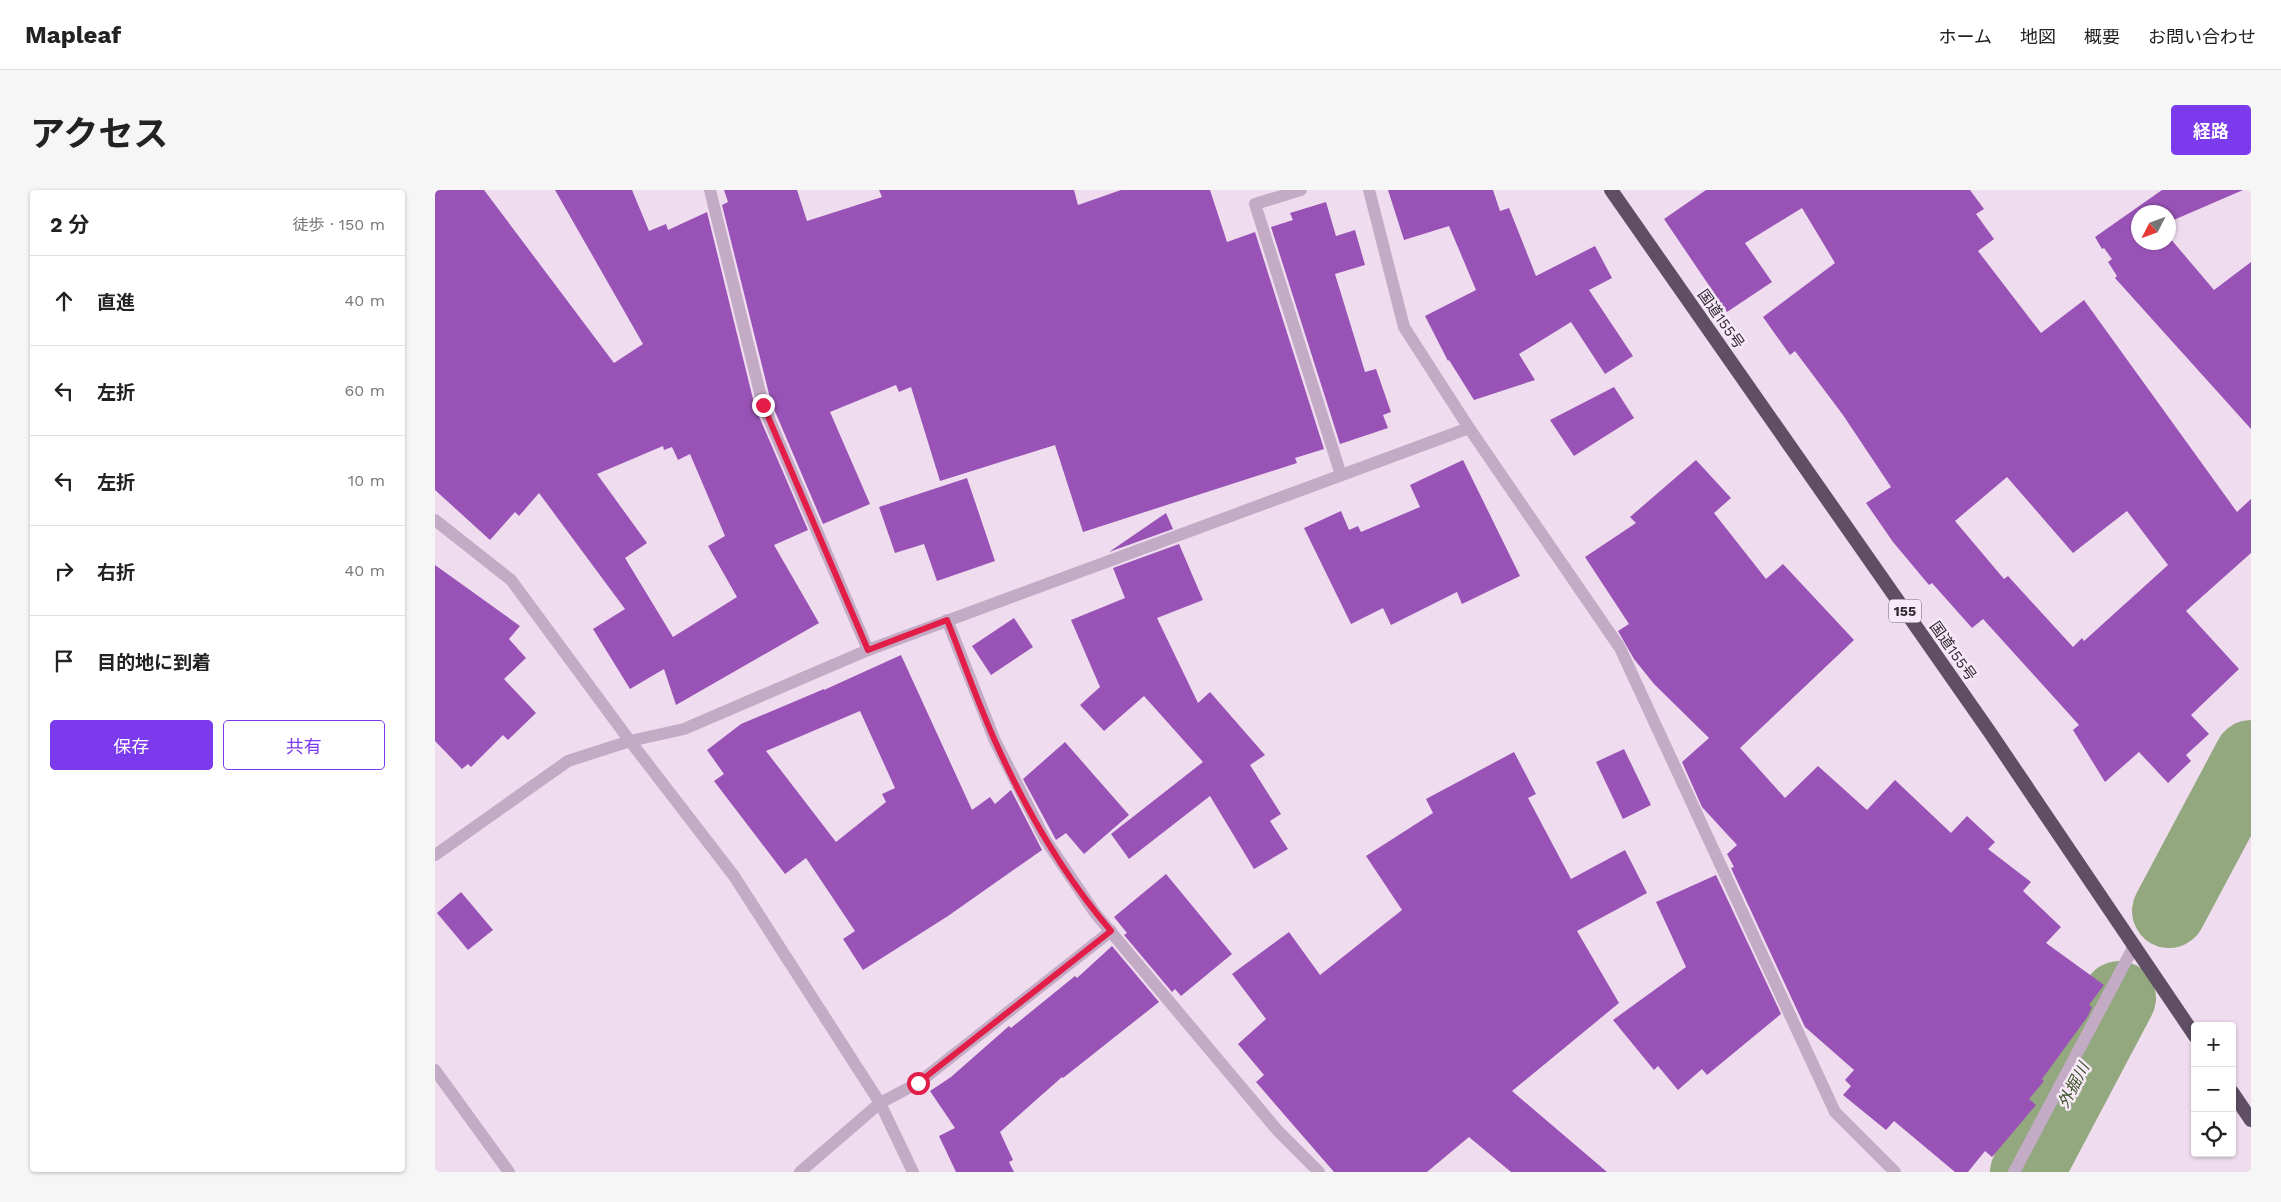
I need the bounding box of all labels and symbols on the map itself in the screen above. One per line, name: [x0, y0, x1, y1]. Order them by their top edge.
north arrow: [2131, 205, 2176, 250]
street label: 国道155号: [1694, 286, 1748, 352]
route end: [752, 394, 775, 417]
road number: 155: [1889, 600, 1921, 622]
street label: 国道155号: [1926, 618, 1980, 684]
water label: 外掘川: [2054, 1058, 2094, 1111]
route start: [907, 1072, 930, 1095]

